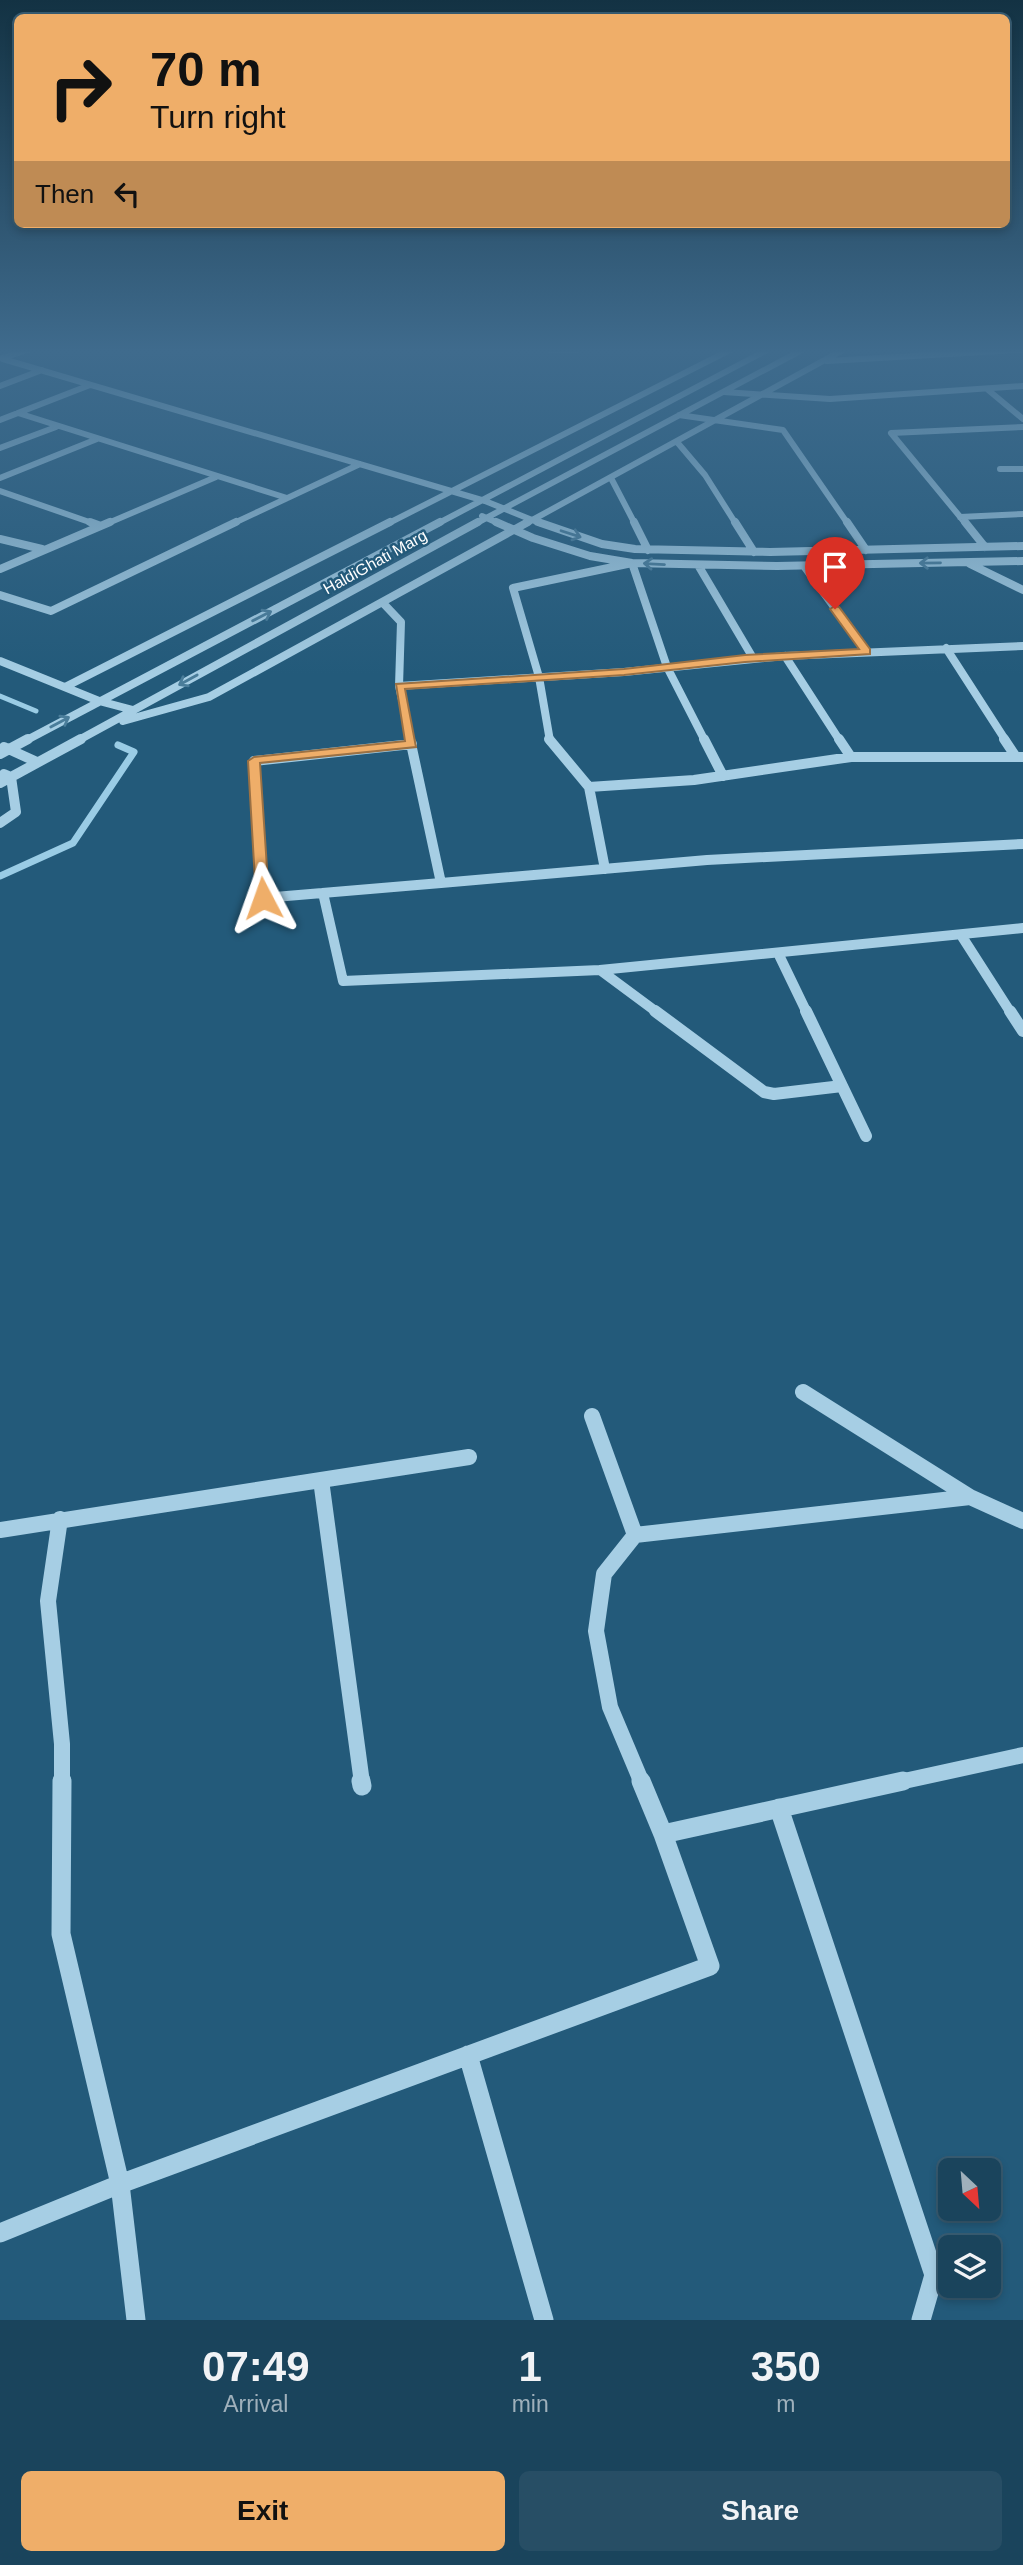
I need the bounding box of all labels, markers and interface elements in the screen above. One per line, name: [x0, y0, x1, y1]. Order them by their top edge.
icon: right: [35, 42, 126, 133]
text: 70 m: [150, 42, 262, 96]
text: Turn right: [150, 99, 286, 135]
icon: left: [108, 175, 146, 213]
text: Then: [35, 179, 94, 209]
street label: HaldiGhati Marg: [320, 527, 430, 597]
one-way arrow: [560, 528, 582, 541]
pin: [805, 537, 865, 609]
icon: arrive: [816, 548, 854, 586]
one-way arrow: [919, 556, 942, 570]
one-way arrow: [643, 558, 666, 571]
one-way arrow: [251, 609, 272, 623]
one-way arrow: [179, 673, 199, 687]
one-way arrow: [50, 715, 70, 729]
position arrow: [226, 861, 300, 935]
north arrow: [938, 2158, 1001, 2221]
map controls: [938, 2158, 1001, 2298]
button: layers: [938, 2235, 1001, 2298]
text: 07:49: [202, 2343, 310, 2390]
text: 1: [518, 2343, 542, 2390]
text: 350: [751, 2343, 821, 2390]
text: Arrival: [223, 2391, 288, 2417]
text: min: [512, 2391, 549, 2417]
text: m: [776, 2391, 795, 2417]
button: Exit: [21, 2471, 505, 2551]
button: Share: [519, 2471, 1002, 2551]

